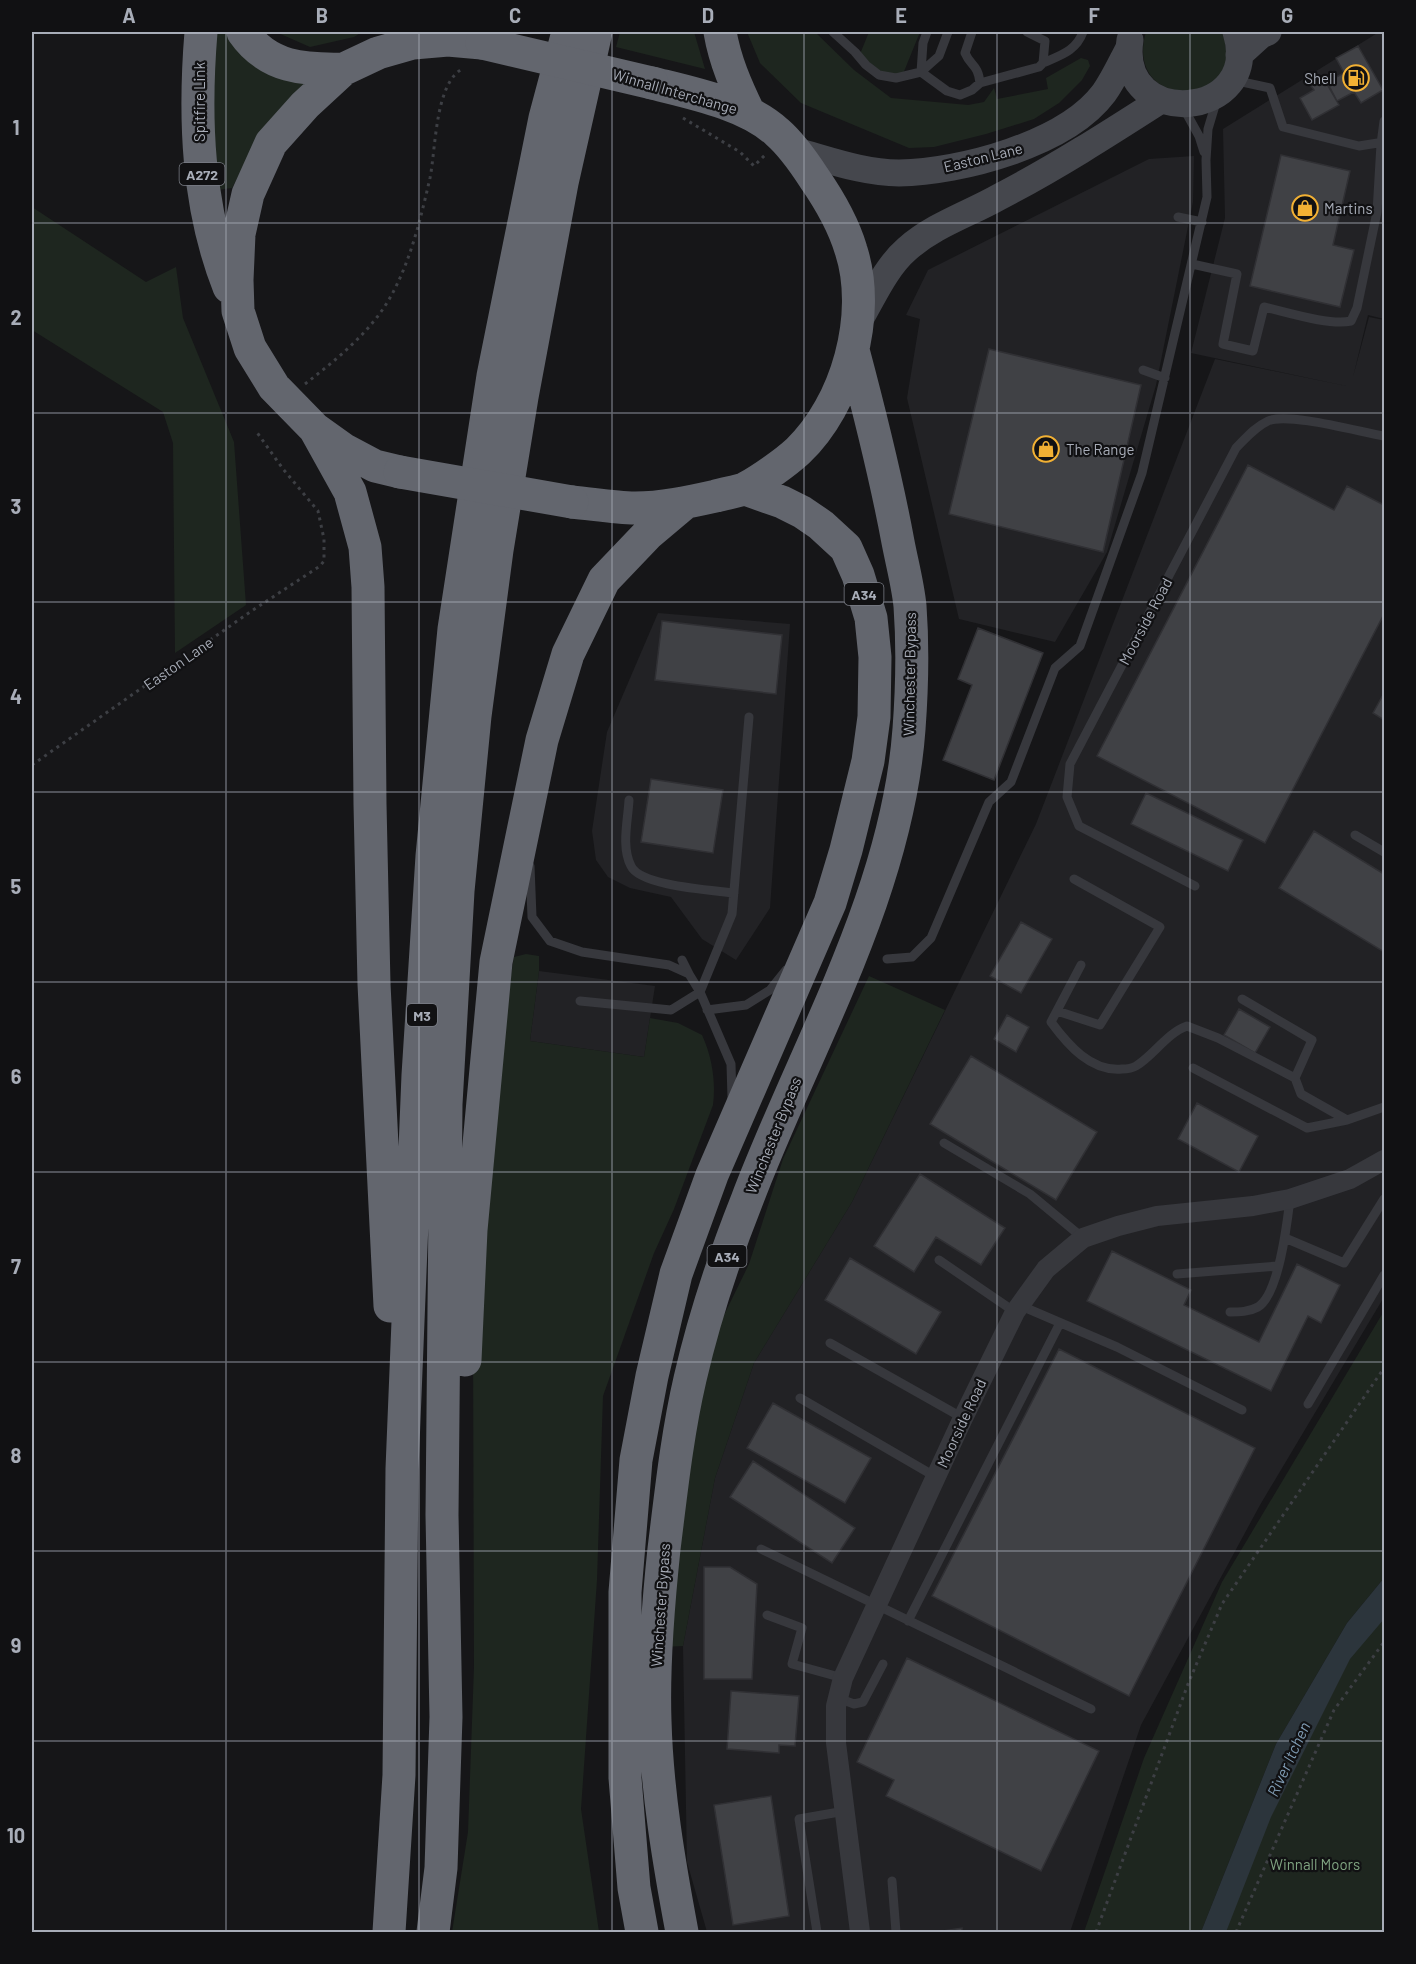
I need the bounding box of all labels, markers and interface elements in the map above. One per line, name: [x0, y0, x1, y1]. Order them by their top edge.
text: A: [122, 3, 136, 27]
text: B: [316, 3, 328, 27]
text: C: [509, 3, 521, 27]
text: D: [702, 3, 714, 27]
text: E: [895, 3, 907, 27]
text: F: [1088, 3, 1100, 27]
text: G: [1281, 3, 1293, 27]
street label: Spitfire Link: [190, 62, 208, 142]
fuel station icon: Shell: [1341, 63, 1371, 93]
street label: Winnall Interchange: [611, 65, 739, 117]
place label: Shell: [1304, 69, 1336, 87]
text: 1: [12, 115, 20, 139]
street label: Easton Lane: [942, 139, 1024, 175]
road number: A272: [180, 163, 224, 185]
shop icon: Martins: [1290, 193, 1320, 223]
place label: Martins: [1324, 199, 1373, 217]
text: 2: [10, 305, 22, 329]
shop icon: The Range: [1031, 434, 1061, 464]
place label: The Range: [1066, 440, 1134, 458]
text: 3: [11, 494, 21, 518]
street label: Moorside Road: [1115, 574, 1175, 668]
road number: A34: [844, 583, 884, 605]
street label: Winchester Bypass: [899, 612, 919, 736]
street label: Easton Lane: [140, 633, 216, 693]
text: 4: [10, 684, 22, 708]
text: 5: [11, 874, 22, 898]
road number: M3: [407, 1004, 437, 1026]
text: 6: [11, 1064, 22, 1088]
street label: Winchester Bypass: [741, 1074, 805, 1196]
road number: A34: [708, 1245, 746, 1267]
text: 7: [11, 1254, 21, 1278]
street label: Moorside Road: [933, 1376, 989, 1470]
text: 8: [11, 1443, 22, 1467]
street label: Winchester Bypass: [647, 1543, 673, 1667]
text: 9: [11, 1633, 21, 1657]
water label: River Itchen: [1262, 1719, 1314, 1799]
text: 10: [7, 1823, 25, 1847]
park label: Winnall Moors: [1270, 1855, 1360, 1873]

